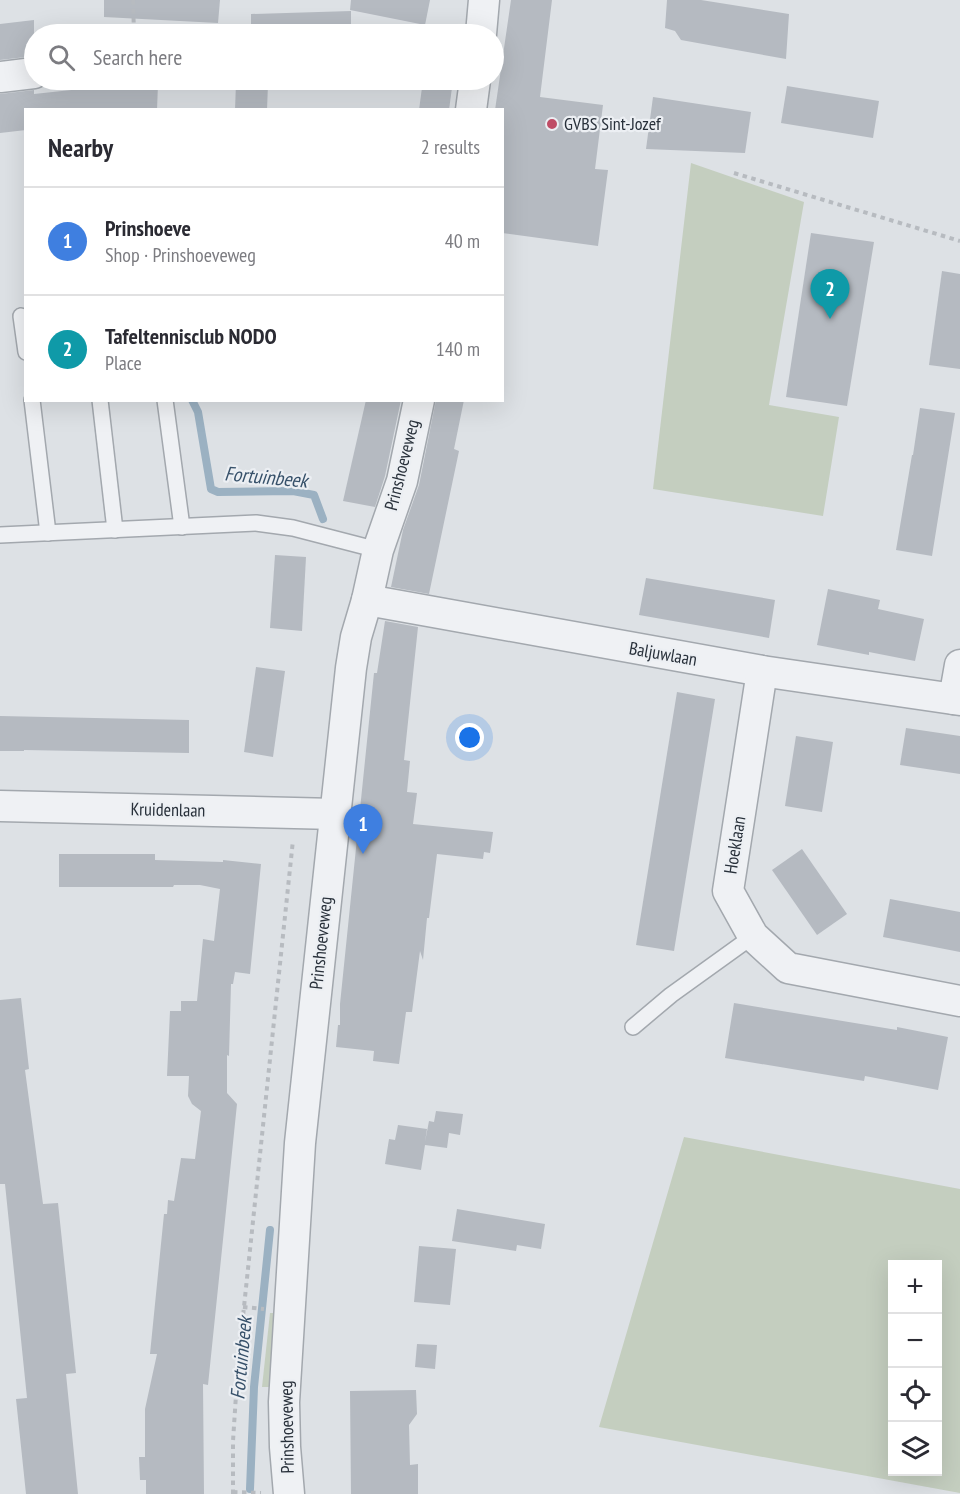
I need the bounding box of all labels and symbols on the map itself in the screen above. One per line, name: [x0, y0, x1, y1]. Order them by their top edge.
place label: GVBS Sint-Jozef: [564, 112, 662, 135]
marker: GVBS Sint-Jozef: [545, 117, 559, 131]
pin: 2: [810, 270, 850, 319]
street label: Prinshoeveweg: [379, 417, 424, 513]
water label: Fortuinbeek: [224, 460, 311, 494]
street label: Baljuwlaan: [627, 636, 699, 671]
your location: [455, 723, 484, 752]
street label: Kruidenlaan: [130, 797, 206, 822]
pin: 1: [344, 804, 382, 854]
street label: Hoeklaan: [719, 814, 750, 876]
street label: Prinshoeveweg: [304, 895, 337, 990]
water label: Fortuinbeek: [224, 1313, 258, 1400]
street label: Prinshoeveweg: [274, 1380, 299, 1474]

